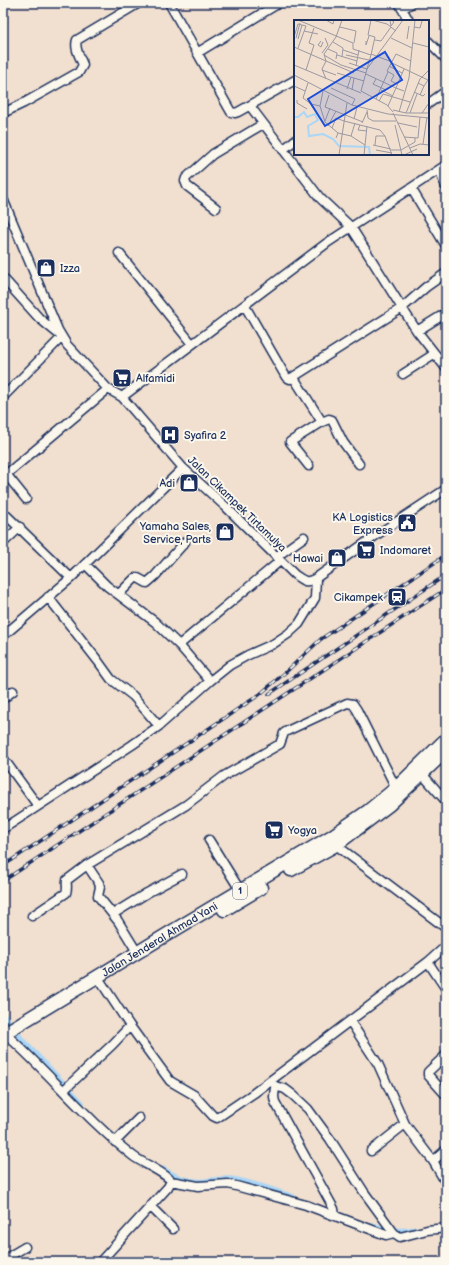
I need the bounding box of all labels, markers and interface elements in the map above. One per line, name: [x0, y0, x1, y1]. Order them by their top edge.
inset map: [294, 20, 429, 155]
shop icon: Izza: [35, 257, 57, 279]
place label: Izza: [60, 262, 80, 275]
supermarket icon: Alfamidi: [111, 367, 133, 389]
place label: Alfamidi: [136, 372, 175, 385]
hospital icon: Syafira 2: [159, 424, 181, 446]
place label: Syafira 2: [184, 429, 227, 442]
street label: Jalan Cikampek Tirtamulya: [185, 453, 289, 555]
shop icon: Adi: [178, 472, 200, 494]
place label: Adi: [160, 477, 175, 490]
place label: KA Logistics Express: [332, 511, 394, 537]
public building icon: KA Logistics Express: [396, 512, 418, 534]
place label: Yamaha Sales, Service, Parts: [139, 520, 212, 546]
shop icon: Yamaha Sales, Service, Parts: [214, 521, 236, 543]
supermarket icon: Indomaret: [355, 539, 377, 561]
place label: Indomaret: [380, 544, 432, 557]
shop icon: Hawai: [326, 547, 348, 569]
place label: Hawai: [293, 552, 323, 565]
station icon: Cikampek: [386, 586, 408, 608]
place label: Cikampek: [334, 591, 384, 604]
supermarket icon: Yogya: [263, 819, 285, 841]
place label: Yogya: [287, 824, 317, 837]
road number: 1: [233, 883, 247, 899]
street label: Jalan Jenderal Ahmad Yani: [99, 899, 220, 979]

